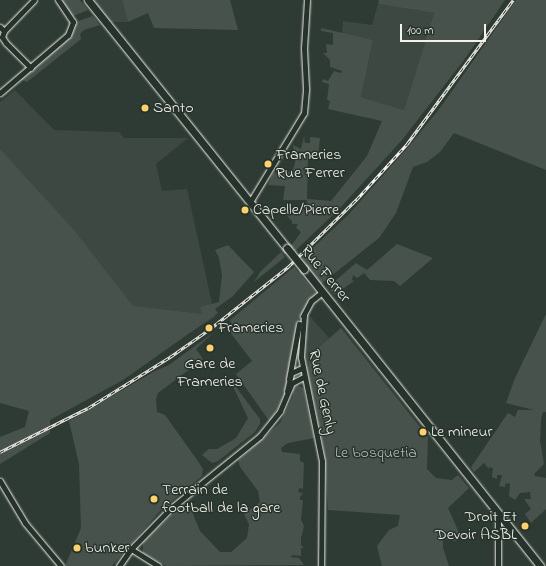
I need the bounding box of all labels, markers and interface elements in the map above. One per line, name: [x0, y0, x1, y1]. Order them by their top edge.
scale bar: [402, 16, 488, 42]
text: 100 m: [407, 22, 434, 40]
place label: Santo: [153, 98, 193, 118]
marker: Santo: [140, 103, 150, 113]
place label: Frameries Rue Ferrer: [276, 145, 345, 183]
marker: Frameries Rue Ferrer: [263, 159, 273, 169]
place label: Capelle/Pierre: [253, 200, 339, 220]
marker: Capelle/Pierre: [240, 205, 250, 215]
street label: Rue Ferrer: [296, 241, 354, 307]
place label: Frameries: [218, 318, 283, 338]
marker: Frameries: [203, 322, 215, 334]
marker: Gare de Frameries: [205, 343, 215, 353]
street label: Rue de Genly: [304, 348, 340, 436]
place label: Gare de Frameries: [177, 354, 243, 392]
place label: Le mineur: [431, 422, 493, 442]
marker: Le mineur: [418, 427, 428, 437]
park label: Le bosquetia: [335, 443, 417, 463]
place label: Terrain de football de la gare: [162, 480, 280, 518]
marker: Terrain de football de la gare: [149, 494, 159, 504]
place label: Droit Et Devoir ASBL: [435, 507, 517, 545]
marker: Droit Et Devoir ASBL: [520, 521, 530, 531]
place label: bunker: [85, 538, 130, 558]
marker: bunker: [72, 543, 82, 553]

